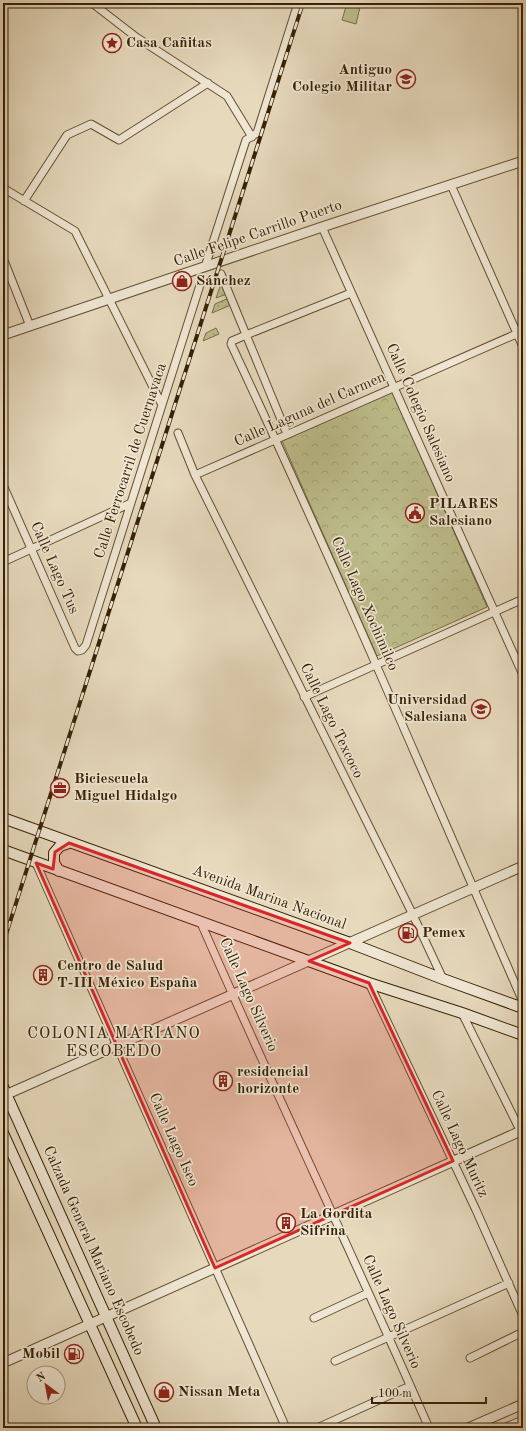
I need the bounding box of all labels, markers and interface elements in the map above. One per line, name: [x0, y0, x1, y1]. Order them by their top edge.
place icon: Casa Cañitas: [101, 32, 123, 54]
place label: Casa Cañitas: [126, 36, 212, 51]
place label: Antiguo Colegio Militar: [292, 63, 392, 95]
school or university icon: Antiguo Colegio Militar: [395, 68, 417, 90]
street label: Calle Felipe Carrillo Puerto: [172, 198, 344, 270]
shop icon: Sánchez: [171, 270, 193, 292]
place label: Sánchez: [196, 274, 251, 289]
street label: Calle Colegio Salesiano: [383, 341, 457, 485]
street label: Calle Ferrocarril de Cuernavaca: [92, 361, 170, 561]
street label: Calle Laguna del Carmen: [232, 370, 388, 450]
place label: PILARES Salesiano: [429, 497, 498, 529]
public building icon: PILARES Salesiano: [404, 502, 426, 524]
street label: Calle Lago Tus: [27, 520, 81, 616]
street label: Calle Lago Xochimilco: [328, 535, 400, 673]
street label: Calle Lago Texcoco: [297, 661, 365, 781]
place label: Universidad Salesiana: [387, 693, 467, 725]
school or university icon: Universidad Salesiana: [470, 698, 492, 720]
place label: Biciescuela Miguel Hidalgo: [74, 772, 177, 804]
office icon: Biciescuela Miguel Hidalgo: [49, 777, 71, 799]
street label: Avenida Marina Nacional: [190, 863, 348, 933]
fuel station icon: Pemex: [397, 922, 419, 944]
place label: Pemex: [422, 926, 466, 941]
street label: Calle Lago Silverio: [216, 936, 280, 1054]
place label: Centro de Salud T-III México España: [57, 959, 198, 991]
building icon: Centro de Salud T-III México España: [32, 964, 54, 986]
district label: COLONIA MARIANO ESCOBEDO: [27, 1026, 201, 1060]
place label: residencial horizonte: [237, 1065, 309, 1097]
building icon: residencial horizonte: [212, 1070, 234, 1092]
street label: Calle Lago Muritz: [428, 1088, 490, 1200]
street label: Calle Lago Iseo: [146, 1091, 200, 1189]
street label: Calzada General Mariano Escobedo: [40, 1144, 146, 1358]
place label: La Gordita Sifrina: [300, 1207, 373, 1239]
building icon: La Gordita Sifrina: [275, 1212, 297, 1234]
street label: Calle Lago Silverio: [359, 1253, 423, 1371]
fuel station icon: Mobil: [63, 1343, 85, 1365]
place label: Mobil: [22, 1347, 60, 1362]
north arrow: [26, 1365, 66, 1405]
text: N: [35, 1371, 48, 1385]
scale bar: [372, 1379, 486, 1405]
shop icon: Nissan Meta: [153, 1381, 175, 1403]
place label: Nissan Meta: [178, 1385, 261, 1400]
text: 100 m: [378, 1388, 412, 1400]

